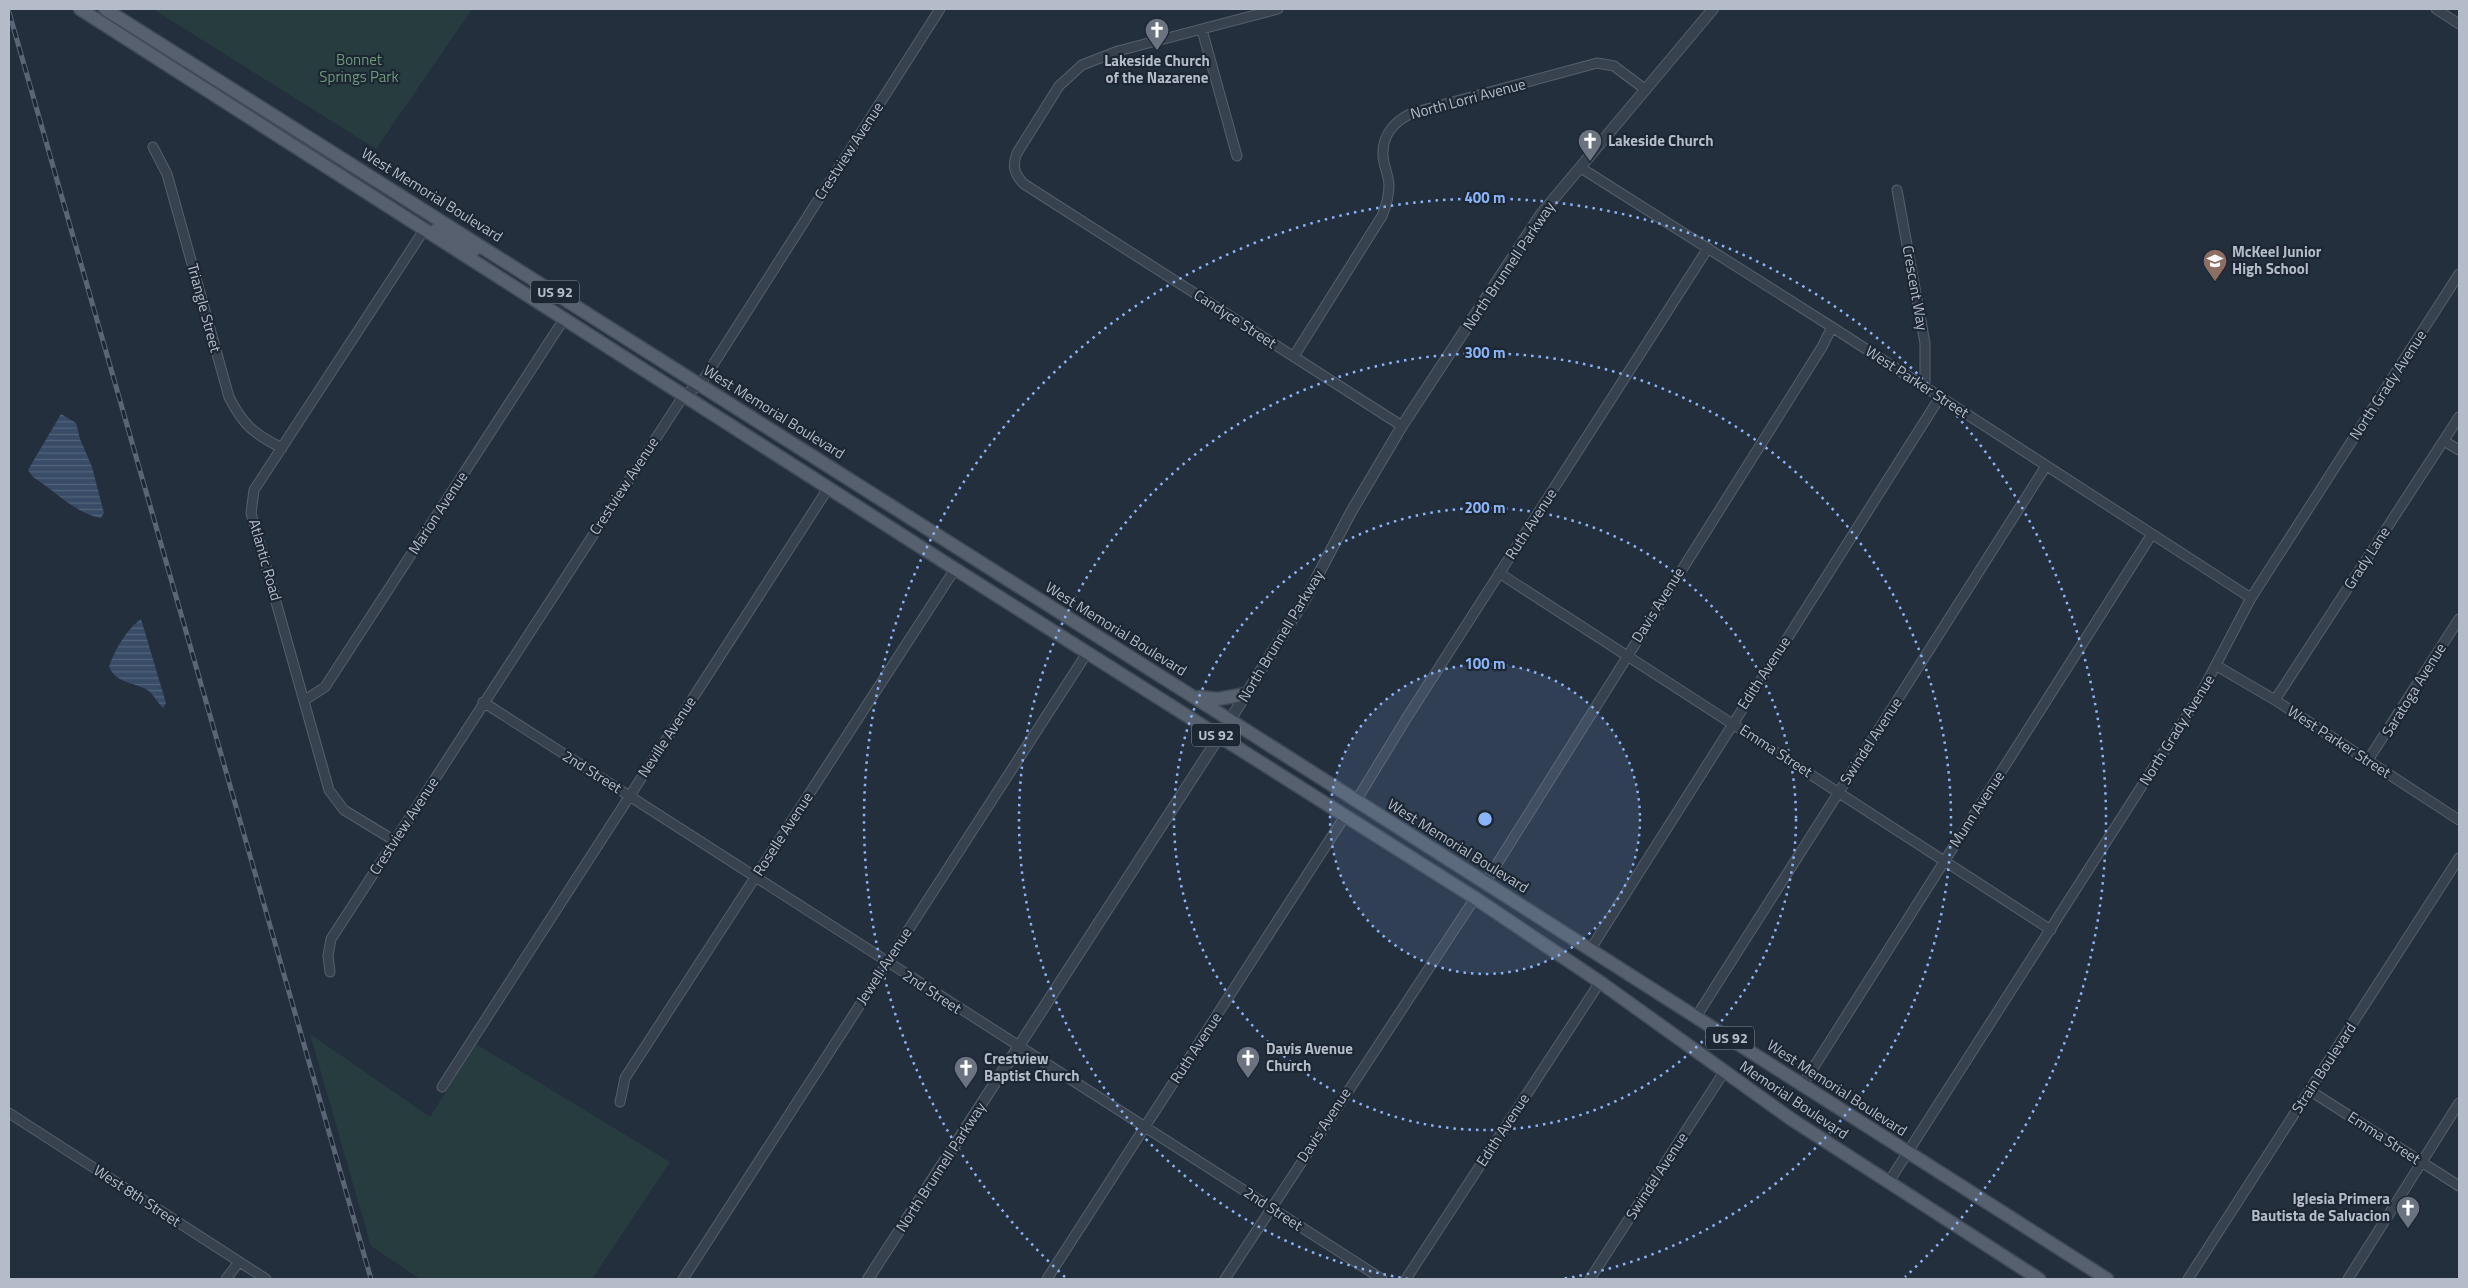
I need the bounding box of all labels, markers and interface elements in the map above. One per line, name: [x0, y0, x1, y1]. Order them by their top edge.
church icon: Lakeside Church of the Nazarene: [1144, 17, 1170, 51]
park label: Bonnet Springs Park: [319, 48, 399, 88]
place label: Lakeside Church of the Nazarene: [1104, 49, 1210, 89]
street label: North Lorri Avenue: [1408, 72, 1528, 125]
street label: Crestview Avenue: [808, 97, 889, 204]
church icon: Lakeside Church: [1577, 128, 1603, 162]
place label: Lakeside Church: [1608, 129, 1713, 152]
street label: West Memorial Boulevard: [357, 142, 507, 248]
text: 400 m: [1464, 186, 1506, 209]
street label: North Brunnell Parkway: [1457, 197, 1560, 335]
place label: McKeel Junior High School: [2232, 240, 2322, 280]
street label: Crescent Way: [1897, 244, 1934, 332]
school or university icon: McKeel Junior High School: [2202, 248, 2228, 282]
street label: Triangle Street: [182, 261, 228, 356]
road number: US 92: [531, 280, 579, 304]
street label: Candyce Street: [1189, 283, 1282, 354]
street label: North Grady Avenue: [2343, 325, 2432, 444]
street label: West Parker Street: [1861, 339, 1974, 424]
text: 300 m: [1464, 341, 1506, 364]
street label: West Memorial Boulevard: [699, 359, 849, 465]
street label: Crestview Avenue: [583, 432, 664, 539]
street label: Marion Avenue: [402, 467, 473, 559]
street label: Ruth Avenue: [1499, 484, 1562, 564]
text: 200 m: [1464, 496, 1506, 519]
street label: Atlantic Road: [243, 516, 288, 603]
street label: Grady Lane: [2338, 522, 2395, 594]
street label: Davis Avenue: [1625, 563, 1690, 647]
street label: North Brunnell Parkway: [1232, 565, 1329, 706]
street label: West Memorial Boulevard: [1041, 576, 1191, 682]
street label: Edith Avenue: [1731, 632, 1796, 714]
street label: Saratoga Avenue: [2375, 638, 2452, 741]
text: 100 m: [1464, 652, 1506, 675]
street label: North Grady Avenue: [2133, 670, 2220, 790]
street label: Neville Avenue: [632, 692, 701, 782]
street label: Swindel Avenue: [1834, 693, 1907, 789]
street label: West Parker Street: [2283, 699, 2396, 784]
street label: Emma Street: [1735, 718, 1818, 783]
road number: US 92: [1192, 724, 1240, 746]
street label: 2nd Street: [558, 744, 627, 799]
street label: Munn Avenue: [1943, 766, 2010, 851]
street label: Crestview Avenue: [363, 772, 444, 879]
street label: Roselle Avenue: [747, 787, 818, 880]
street label: West Memorial Boulevard: [1383, 793, 1533, 899]
centre of rings: [1476, 810, 1494, 828]
street label: Jewell Avenue: [850, 923, 917, 1009]
street label: 2nd Street: [898, 964, 967, 1020]
street label: Ruth Avenue: [1164, 1008, 1227, 1088]
street label: Strain Boulevard: [2286, 1018, 2362, 1118]
road number: US 92: [1706, 1026, 1754, 1050]
street label: West Memorial Boulevard: [1764, 1036, 1910, 1140]
place label: Davis Avenue Church: [1266, 1037, 1353, 1077]
church icon: Davis Avenue Church: [1235, 1045, 1261, 1079]
place label: Crestview Baptist Church: [984, 1047, 1079, 1087]
church icon: Crestview Baptist Church: [953, 1055, 979, 1089]
street label: Memorial Boulevard: [1736, 1057, 1852, 1143]
street label: Davis Avenue: [1291, 1083, 1356, 1167]
street label: Edith Avenue: [1470, 1089, 1535, 1171]
street label: North Brunnell Parkway: [890, 1097, 991, 1236]
street label: Emma Street: [2343, 1105, 2426, 1170]
street label: Swindel Avenue: [1620, 1128, 1693, 1224]
street label: West 8th Street: [89, 1159, 186, 1233]
street label: 2nd Street: [1239, 1181, 1308, 1237]
place label: Iglesia Primera Bautista de Salvacion: [2251, 1187, 2390, 1227]
church icon: Iglesia Primera Bautista de Salvacion: [2395, 1195, 2421, 1229]

